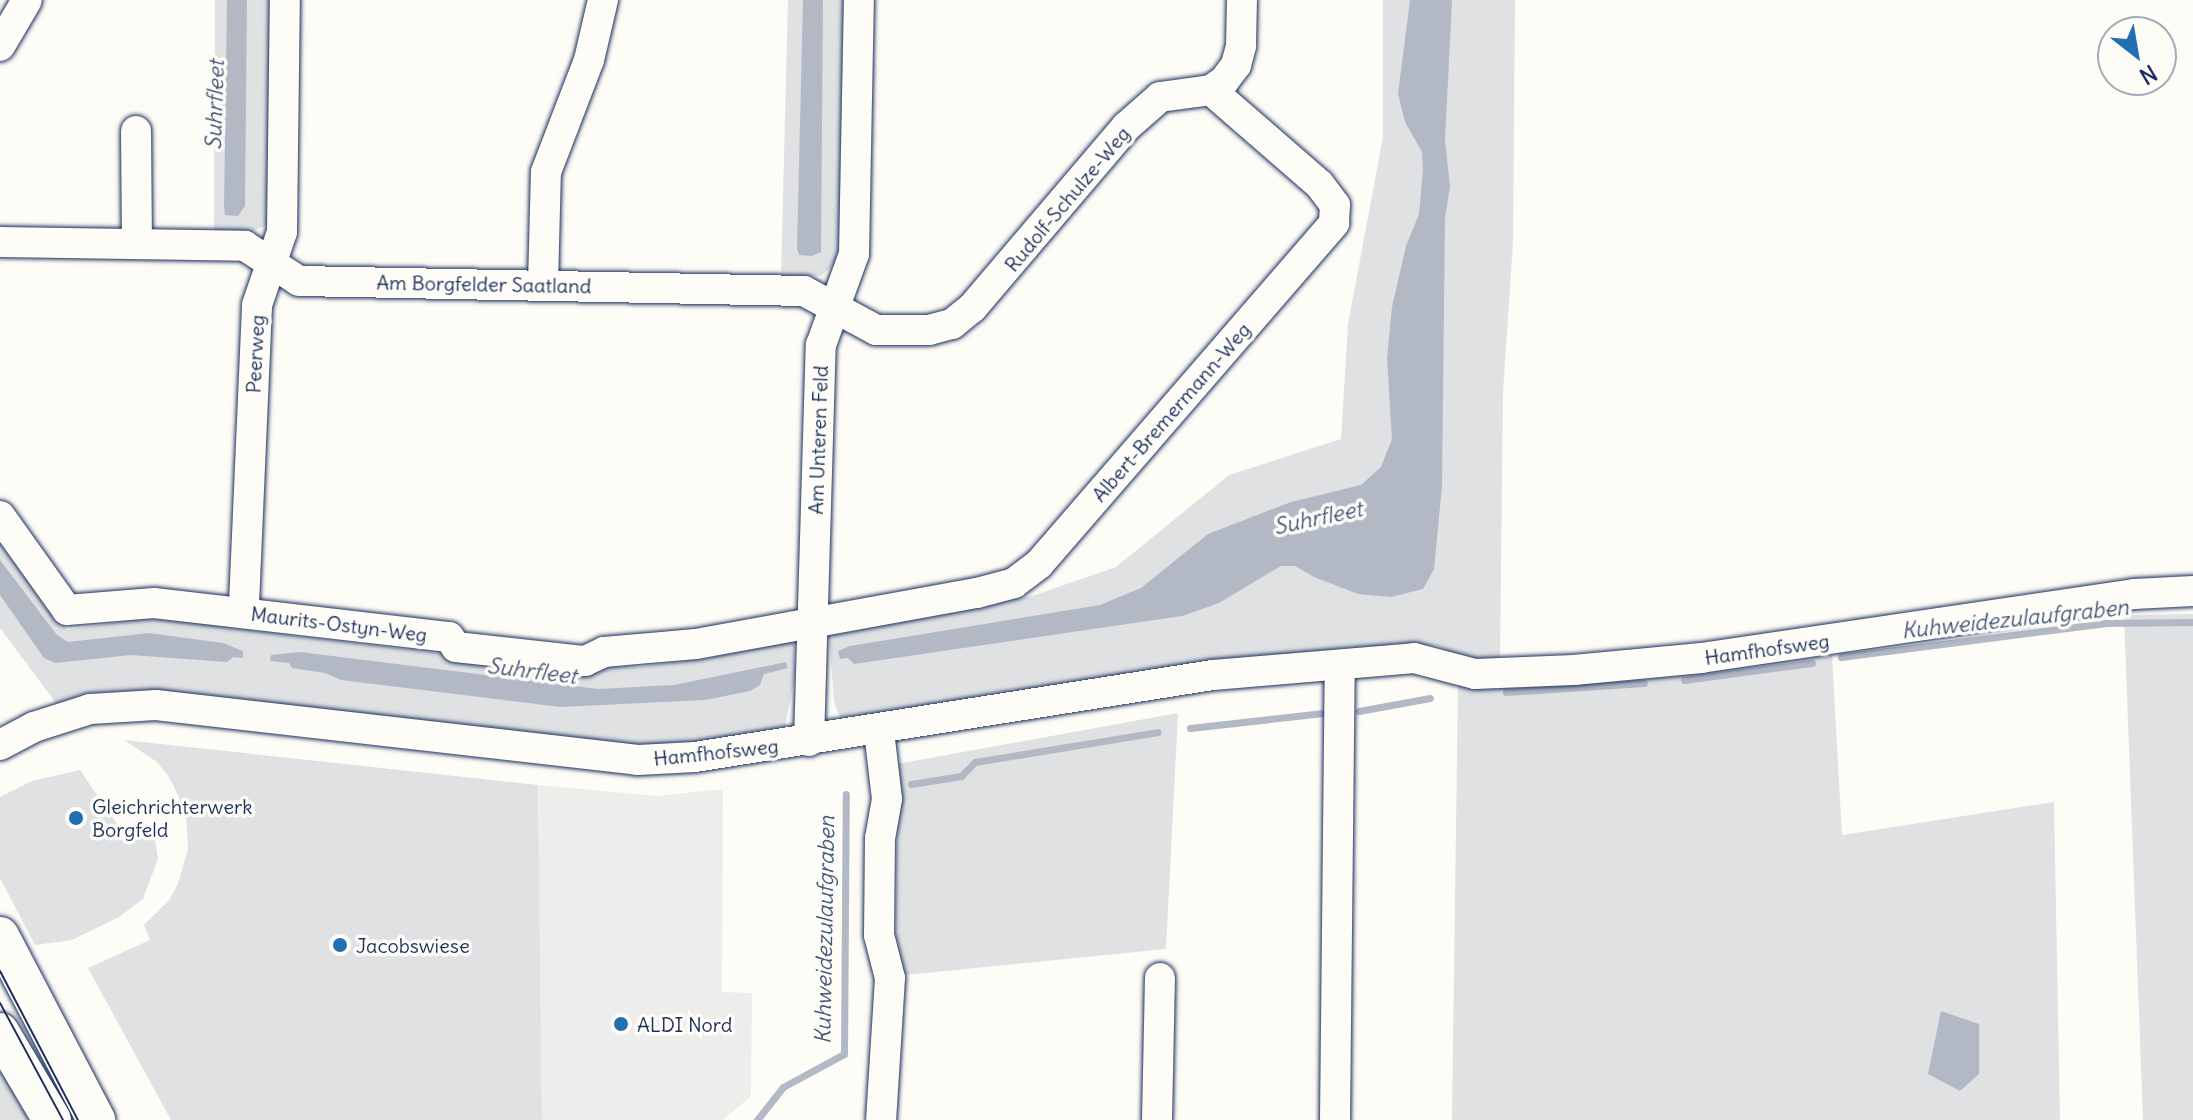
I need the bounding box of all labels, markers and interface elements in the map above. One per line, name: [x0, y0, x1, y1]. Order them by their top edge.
north arrow: [2097, 16, 2177, 96]
text: N: [2135, 59, 2162, 91]
water label: Suhrfleet: [200, 60, 230, 150]
street label: Rudolf-Schulze-Weg: [999, 122, 1135, 276]
street label: Am Borgfelder Saatland: [376, 270, 592, 298]
street label: Peerweg: [241, 314, 269, 394]
street label: Albert-Bremermann-Weg: [1087, 318, 1255, 506]
street label: Am Unteren Feld: [803, 365, 833, 515]
water label: Suhrfleet: [1271, 496, 1365, 540]
water label: Kuhweidezulaufgraben: [1900, 594, 2130, 644]
street label: Maurits-Ostyn-Weg: [249, 601, 429, 647]
street label: Hamfhofsweg: [1703, 628, 1831, 670]
water label: Suhrfleet: [486, 652, 578, 690]
street label: Hamfhofsweg: [652, 733, 780, 771]
place label: Gleichrichterwerk Borgfeld: [92, 794, 252, 841]
marker: Gleichrichterwerk Borgfeld: [67, 809, 85, 827]
water label: Kuhweidezulaufgraben: [810, 816, 840, 1044]
place label: Jacobswiese: [356, 933, 470, 957]
marker: Jacobswiese: [331, 936, 349, 954]
place label: ALDI Nord: [637, 1012, 733, 1036]
marker: ALDI Nord: [612, 1015, 630, 1033]

